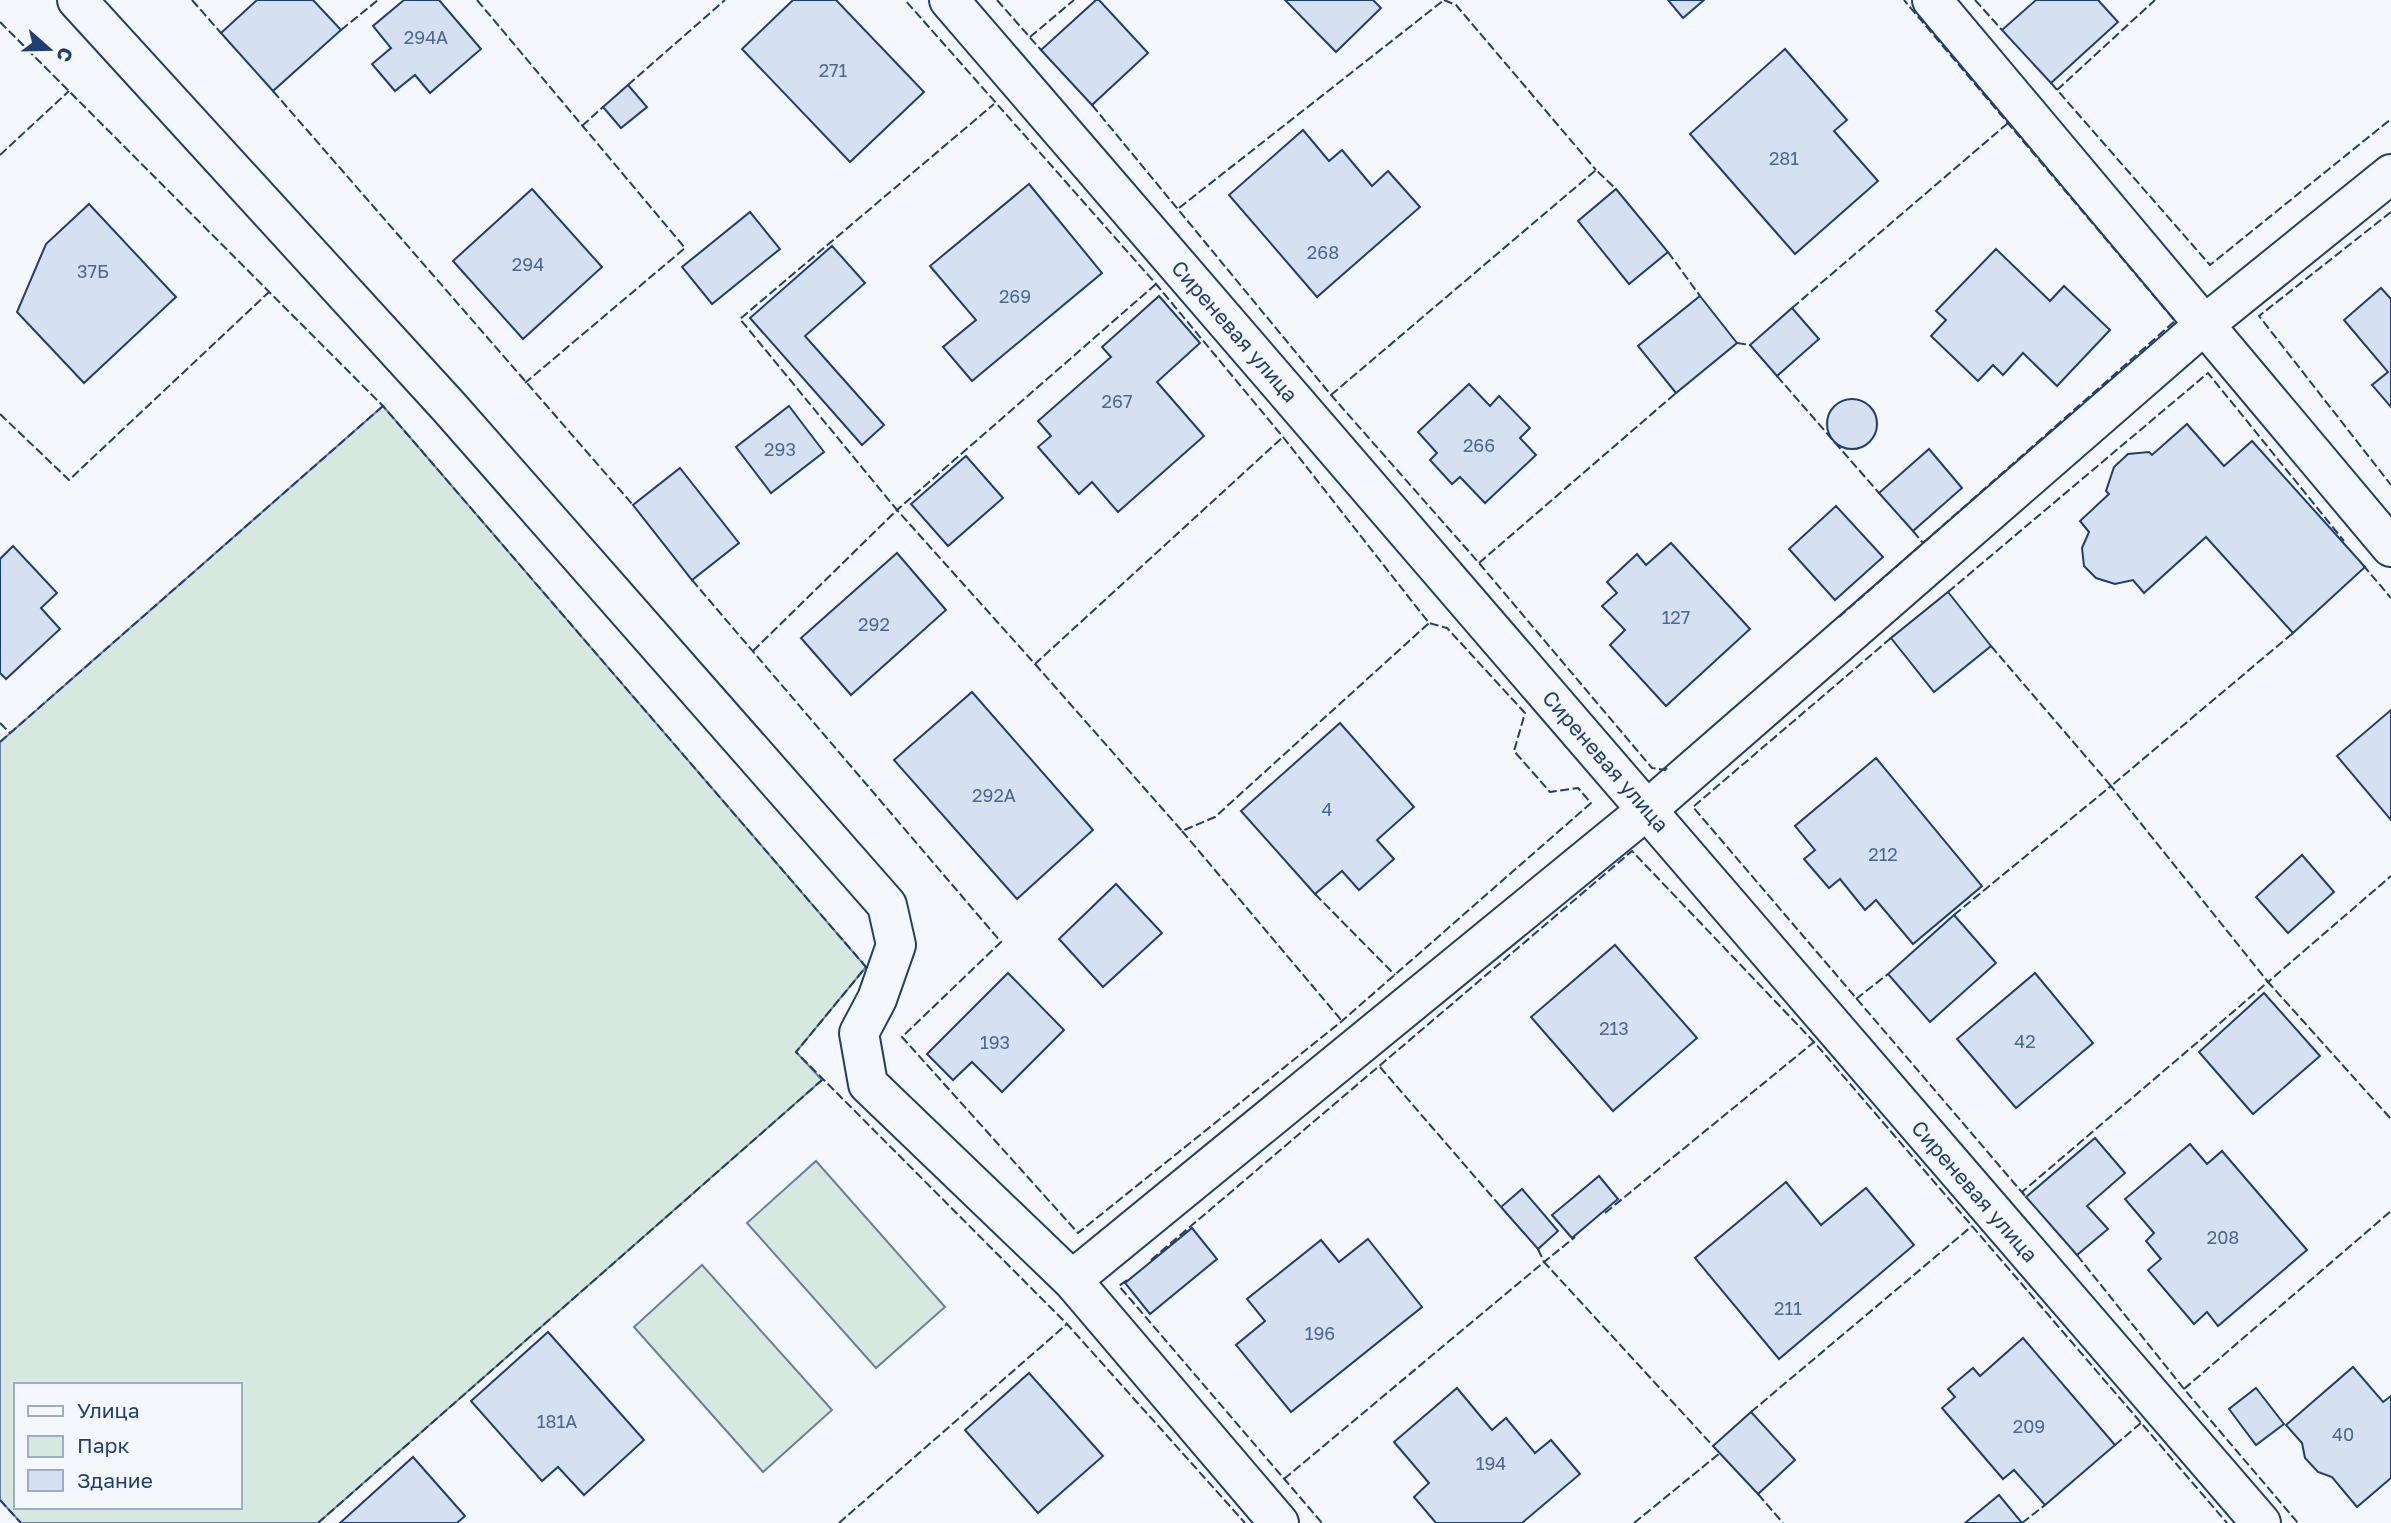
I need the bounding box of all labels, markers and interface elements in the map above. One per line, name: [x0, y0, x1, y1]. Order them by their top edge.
north arrow: [14, 14, 84, 84]
house number: 294А: [404, 26, 448, 48]
text: С: [52, 45, 79, 65]
house number: 271: [819, 59, 848, 81]
house number: 281: [1769, 147, 1799, 169]
house number: 268: [1307, 241, 1339, 263]
house number: 294: [512, 253, 544, 275]
street label: Сиреневая улица: [1166, 255, 1304, 407]
house number: 37Б: [77, 260, 109, 282]
house number: 269: [999, 285, 1031, 307]
house number: 267: [1102, 390, 1132, 412]
house number: 266: [1463, 434, 1495, 456]
house number: 293: [764, 438, 796, 460]
house number: 127: [1662, 606, 1690, 628]
house number: 292: [858, 613, 890, 635]
street label: Сиреневая улица: [1537, 685, 1675, 837]
house number: 292А: [972, 784, 1016, 806]
house number: 4: [1322, 798, 1333, 820]
house number: 212: [1868, 843, 1898, 865]
house number: 213: [1599, 1017, 1629, 1039]
house number: 42: [2014, 1030, 2036, 1052]
house number: 193: [980, 1031, 1010, 1053]
street label: Сиреневая улица: [1906, 1115, 2044, 1267]
house number: 208: [2207, 1226, 2239, 1248]
house number: 211: [1774, 1297, 1802, 1319]
house number: 196: [1305, 1322, 1335, 1344]
legend: [14, 1383, 242, 1509]
text: Улица: [77, 1397, 140, 1423]
house number: 181А: [537, 1410, 577, 1432]
house number: 209: [2013, 1415, 2045, 1437]
house number: 40: [2332, 1423, 2354, 1445]
text: Парк: [77, 1432, 130, 1458]
house number: 194: [1476, 1452, 1506, 1474]
text: Здание: [77, 1467, 153, 1493]

